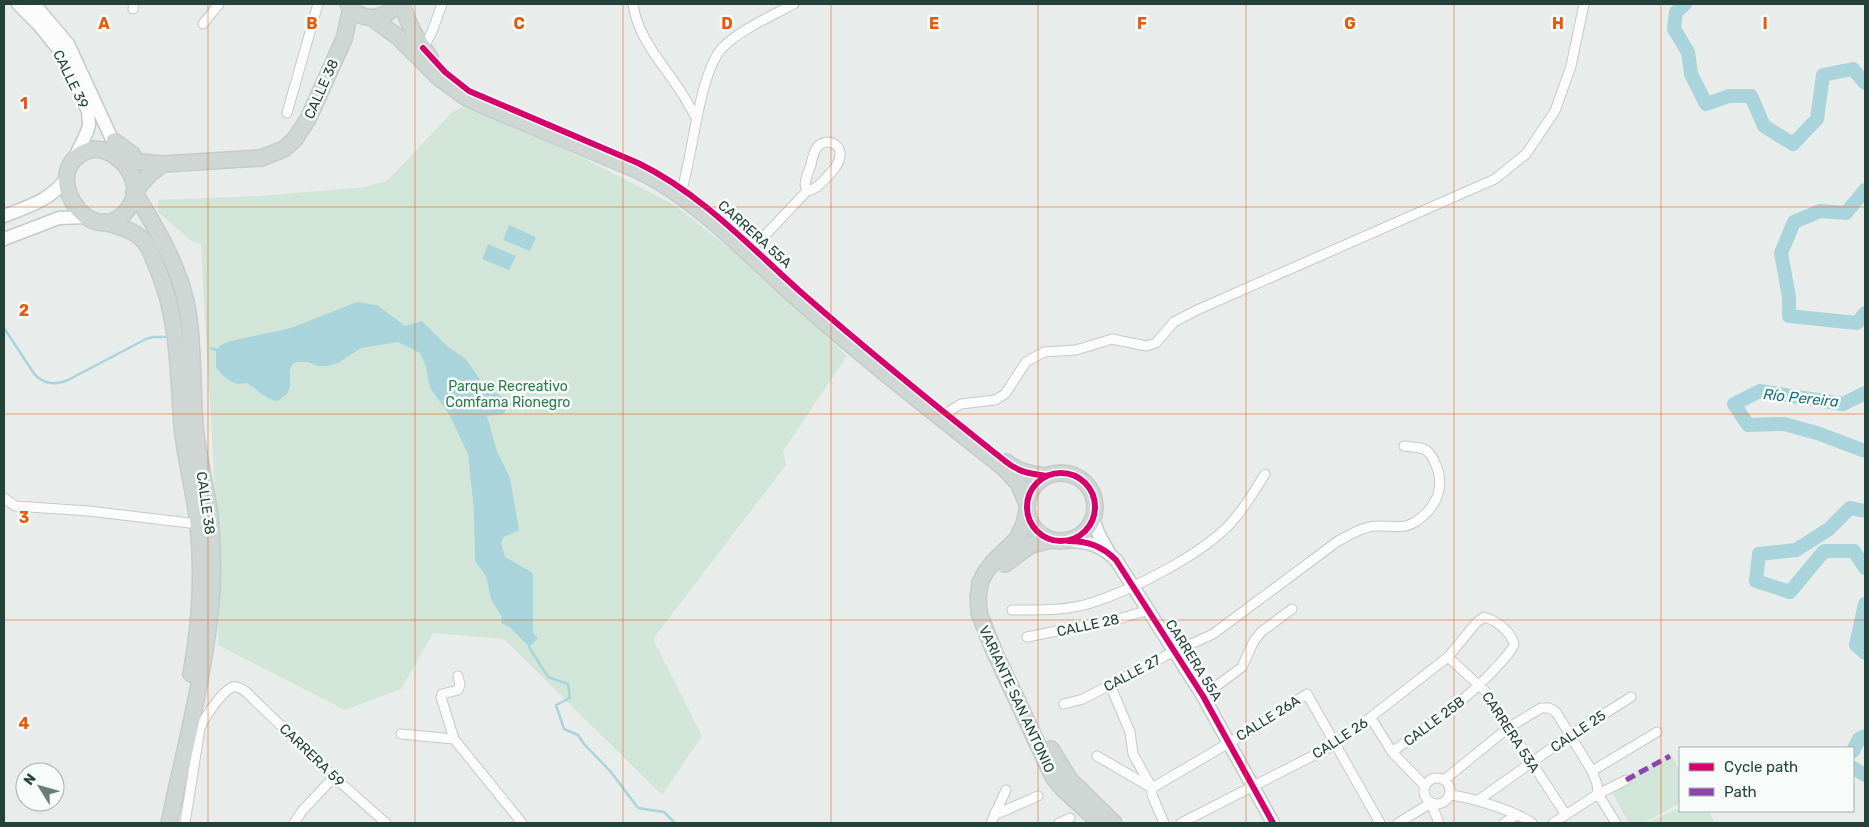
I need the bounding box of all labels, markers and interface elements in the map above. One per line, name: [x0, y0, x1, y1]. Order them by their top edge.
text: A: [98, 14, 110, 33]
text: B: [306, 14, 318, 33]
text: C: [513, 14, 525, 33]
text: D: [721, 14, 733, 33]
text: E: [929, 14, 939, 33]
text: F: [1137, 14, 1147, 33]
text: G: [1344, 14, 1356, 33]
text: H: [1552, 14, 1564, 33]
text: I: [1762, 14, 1768, 33]
street label: CALLE 39: [49, 47, 92, 111]
street label: CALLE 38: [301, 57, 342, 122]
text: 1: [20, 94, 28, 113]
street label: CARRERA 55A: [714, 197, 795, 272]
text: 2: [19, 301, 29, 320]
park label: Parque Recreativo Comfama Rionegro: [446, 378, 570, 411]
water label: Río Pereira: [1762, 385, 1840, 411]
street label: CALLE 38: [193, 470, 218, 536]
text: 3: [19, 508, 29, 527]
street label: CALLE 28: [1055, 611, 1121, 640]
street label: CARRERA 55A: [1162, 616, 1226, 705]
street label: VARIANTE SAN ANTONIO: [975, 623, 1058, 775]
street label: CALLE 27: [1101, 651, 1163, 695]
street label: CARRERA 53A: [1478, 689, 1543, 776]
street label: CALLE 26A: [1233, 692, 1304, 745]
street label: CALLE 25B: [1400, 693, 1468, 750]
street label: CALLE 25: [1547, 707, 1609, 756]
text: 4: [19, 714, 30, 733]
street label: CALLE 26: [1309, 714, 1371, 763]
street label: CARRERA 59: [276, 720, 348, 791]
legend: [1679, 747, 1854, 812]
text: Cycle path: [1724, 758, 1798, 776]
north arrow: [15, 762, 65, 812]
text: N: [20, 770, 40, 789]
text: Path: [1724, 783, 1757, 801]

